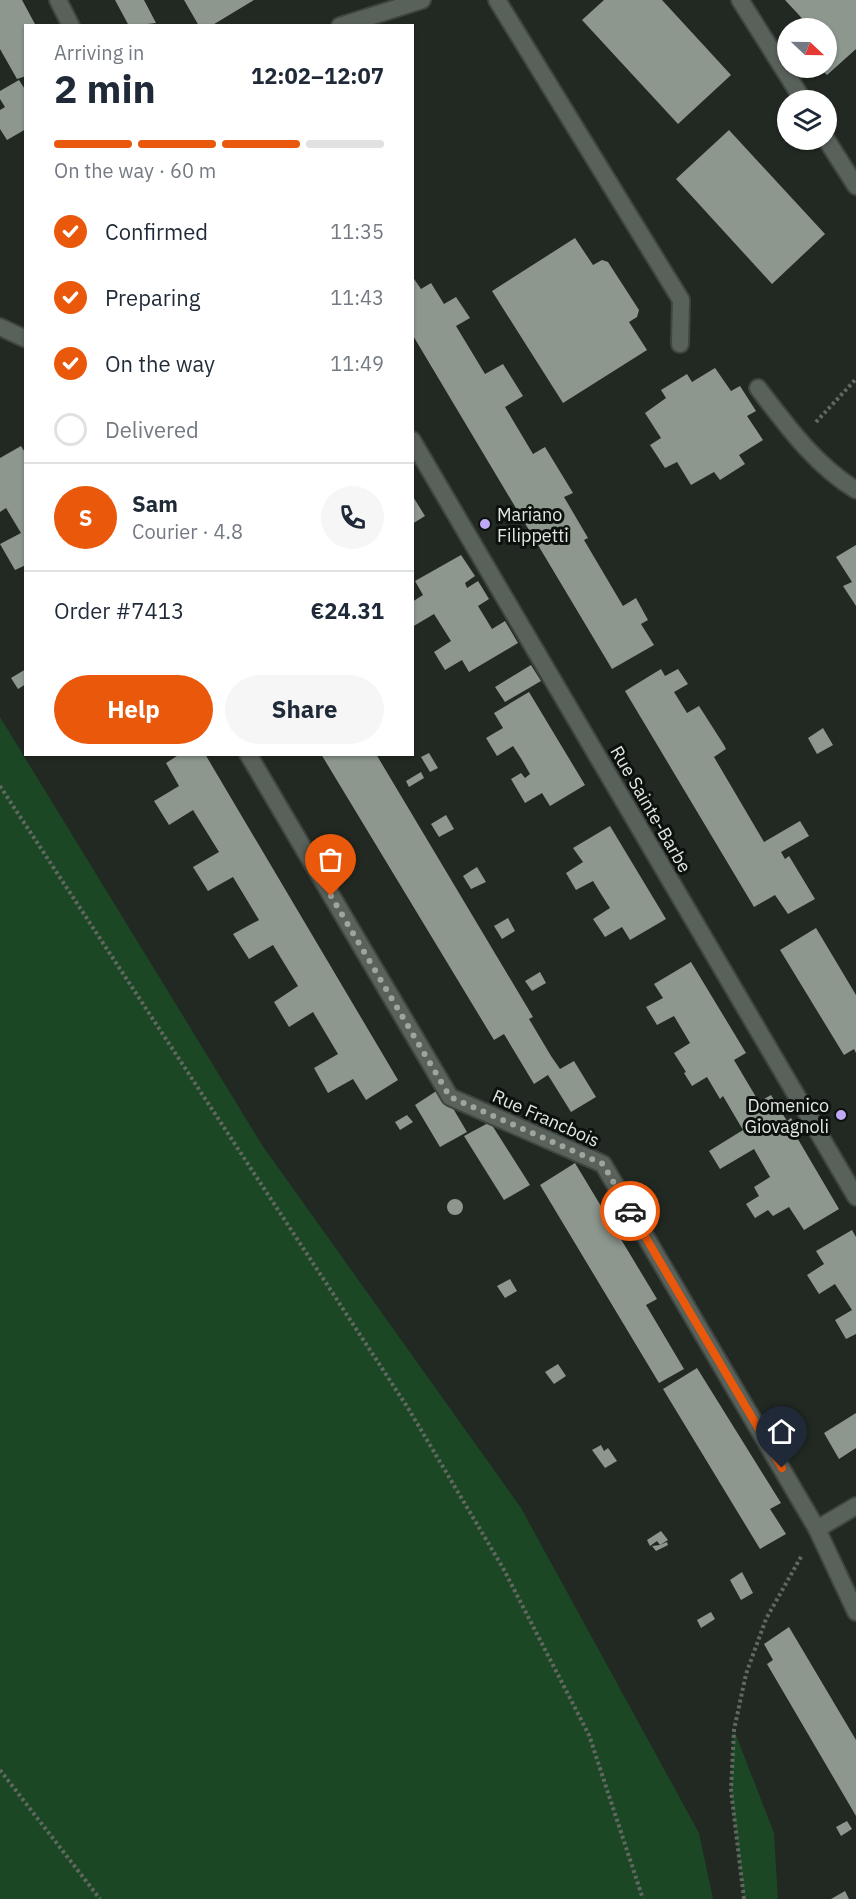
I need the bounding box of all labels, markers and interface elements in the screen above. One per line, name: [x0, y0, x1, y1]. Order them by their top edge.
north arrow: [777, 18, 837, 78]
map controls: [777, 18, 837, 150]
text: Arriving in: [54, 39, 144, 66]
text: 12:02–12:07: [251, 61, 384, 90]
text: 2 min: [54, 63, 156, 114]
button: layers: [777, 90, 837, 150]
text: On the way · 60 m: [54, 157, 216, 184]
icon: check: [54, 215, 87, 248]
text: Confirmed: [105, 217, 208, 246]
text: 11:35: [330, 218, 384, 245]
icon: check: [54, 281, 87, 314]
text: Preparing: [105, 283, 200, 312]
text: 11:43: [330, 284, 384, 311]
icon: check: [54, 347, 87, 380]
text: On the way: [105, 349, 215, 378]
text: 11:49: [330, 350, 384, 377]
text: Delivered: [105, 415, 199, 444]
button: phone: [321, 486, 384, 549]
text: Sam: [132, 489, 178, 518]
text: S: [79, 503, 92, 532]
place label: Mariano Filippetti: [497, 503, 569, 547]
marker: Mariano Filippetti: [478, 517, 492, 531]
text: Courier · 4.8: [132, 518, 243, 545]
text: Order #7413: [54, 596, 184, 625]
text: €24.31: [311, 596, 384, 625]
button: Help: [54, 675, 213, 744]
button: Share: [225, 675, 384, 744]
street label: Rue Sainte-Barbe: [605, 742, 697, 877]
pin: [305, 834, 356, 896]
icon: bag: [314, 843, 347, 876]
street label: Rue Francbois: [489, 1084, 603, 1152]
place label: Domenico Giovagnoli: [745, 1094, 829, 1138]
marker: Domenico Giovagnoli: [834, 1108, 848, 1122]
courier: [600, 1181, 660, 1241]
icon: car: [614, 1195, 647, 1228]
pin: [756, 1406, 807, 1468]
icon: home: [765, 1415, 798, 1448]

